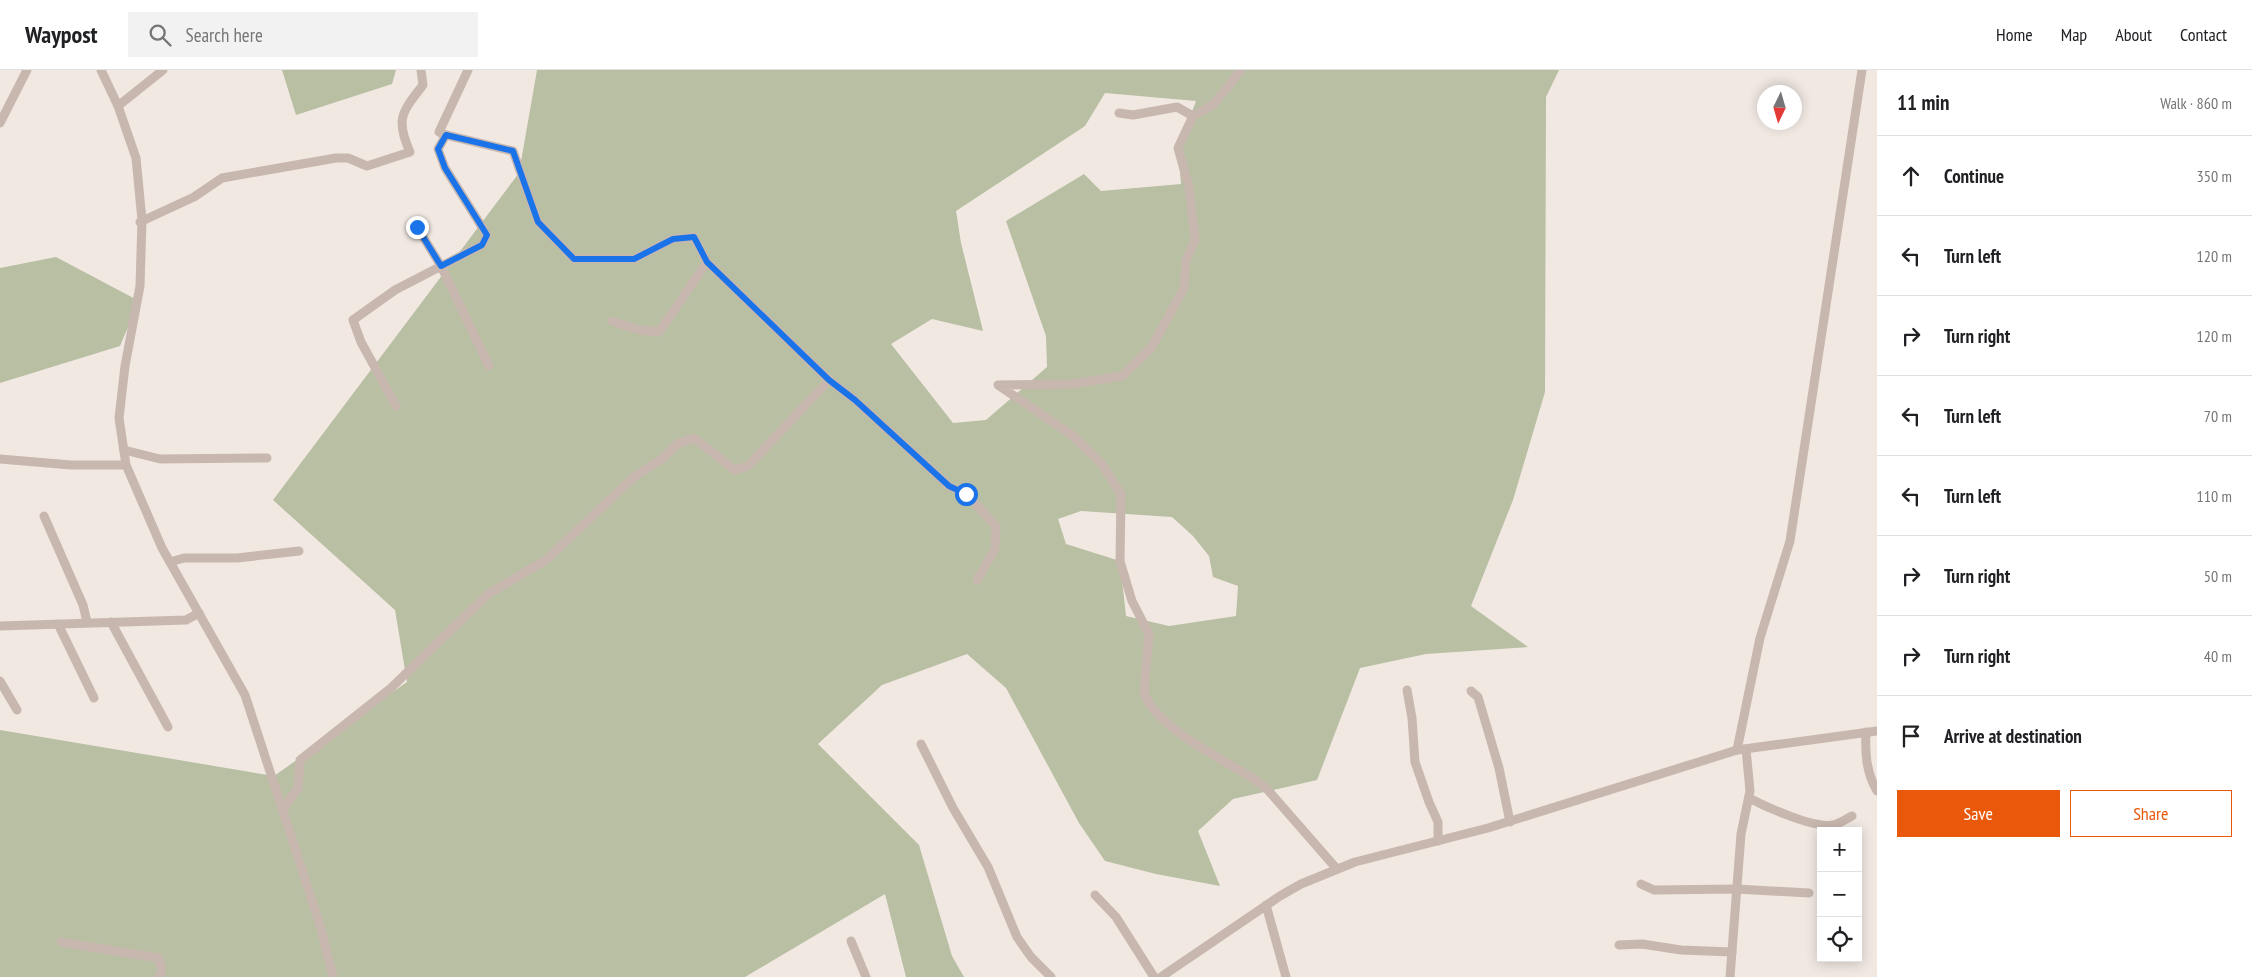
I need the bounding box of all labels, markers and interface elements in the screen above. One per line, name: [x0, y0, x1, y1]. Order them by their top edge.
search box: [128, 12, 478, 57]
text: Waypost: [25, 19, 98, 50]
icon: search: [146, 21, 174, 49]
text: Search here: [186, 23, 263, 47]
text: Home: [1996, 23, 2033, 46]
text: Map: [2061, 23, 2087, 46]
text: About: [2115, 23, 2152, 46]
text: Contact: [2180, 23, 2227, 46]
north arrow: [1757, 85, 1802, 130]
text: 11 min: [1897, 89, 1949, 116]
text: Walk · 860 m: [2160, 93, 2232, 113]
icon: ahead: [1897, 162, 1925, 190]
text: Continue: [1944, 164, 2004, 188]
text: 350 m: [2197, 166, 2232, 186]
route end: [406, 216, 429, 239]
icon: left: [1897, 242, 1925, 270]
text: Turn left: [1944, 244, 2001, 268]
text: 120 m: [2197, 246, 2232, 266]
icon: right: [1897, 322, 1925, 350]
text: Turn right: [1944, 324, 2010, 348]
text: 120 m: [2197, 326, 2232, 346]
icon: left: [1897, 402, 1925, 430]
text: Turn left: [1944, 404, 2001, 428]
text: 70 m: [2204, 406, 2232, 426]
icon: left: [1897, 482, 1925, 510]
route start: [955, 483, 978, 506]
text: Turn left: [1944, 484, 2001, 508]
text: 110 m: [2197, 486, 2232, 506]
icon: right: [1897, 562, 1925, 590]
text: Turn right: [1944, 564, 2010, 588]
text: 50 m: [2204, 566, 2232, 586]
icon: right: [1897, 642, 1925, 670]
text: Turn right: [1944, 644, 2010, 668]
text: 40 m: [2204, 646, 2232, 666]
icon: arrive: [1897, 722, 1925, 750]
text: Arrive at destination: [1944, 724, 2082, 748]
button: Save: [1897, 790, 2060, 837]
button: Share: [2070, 790, 2232, 837]
map controls: [1817, 827, 1862, 962]
button: +: [1817, 827, 1862, 872]
button: −: [1817, 872, 1862, 917]
button: locate: [1817, 917, 1862, 962]

